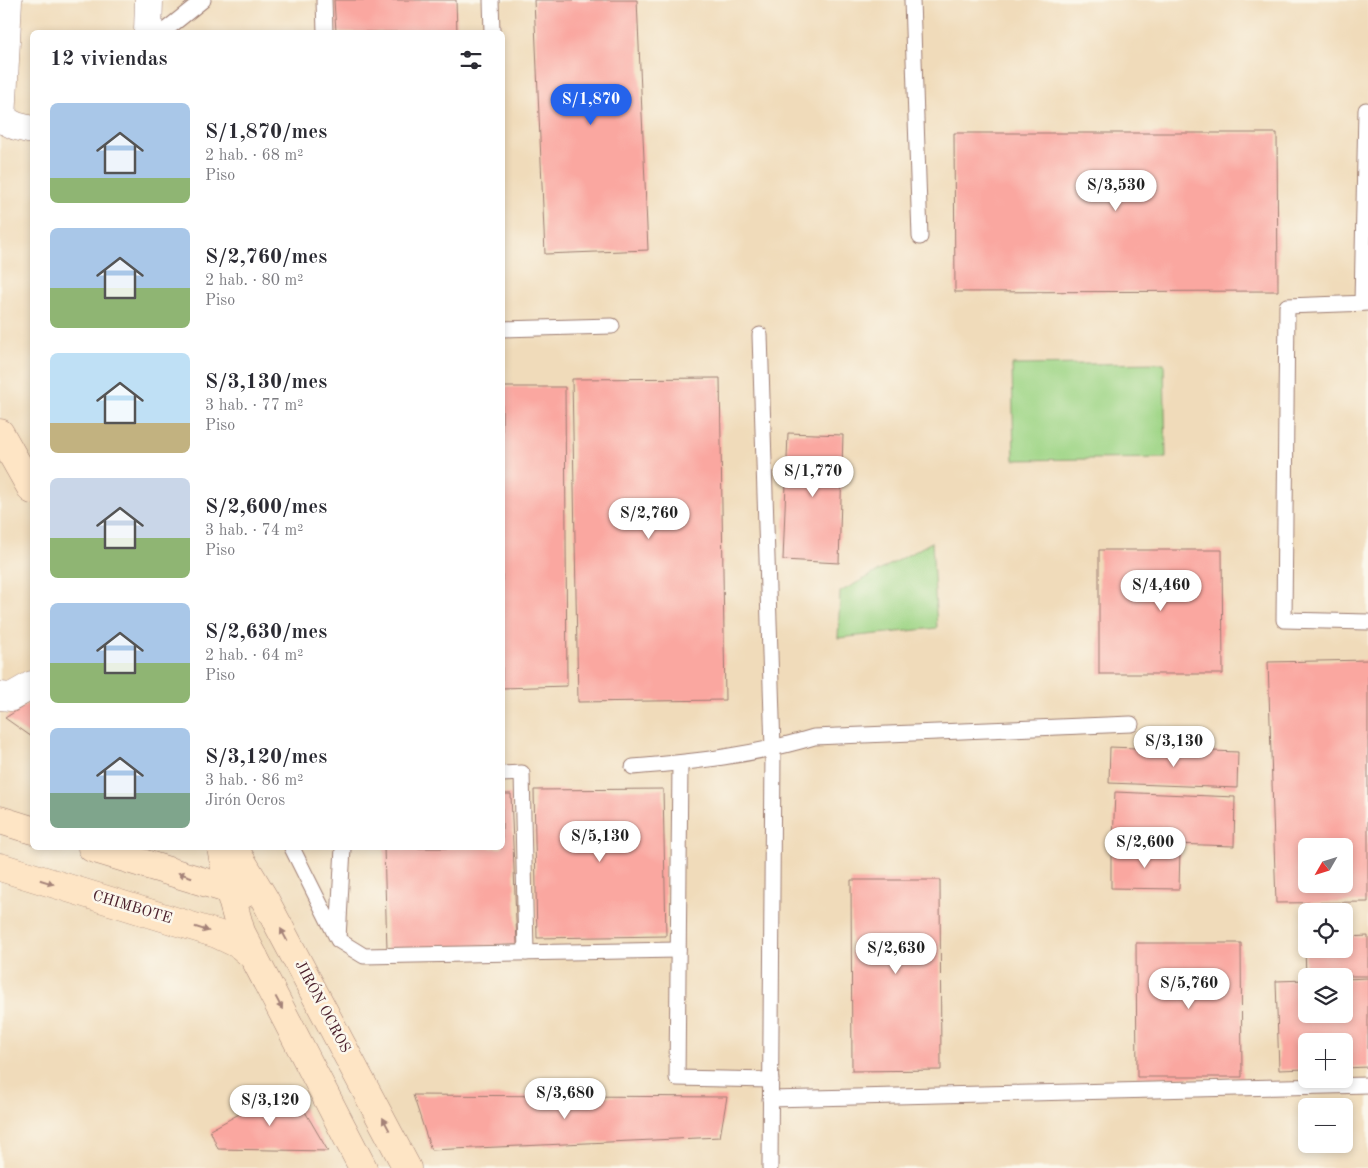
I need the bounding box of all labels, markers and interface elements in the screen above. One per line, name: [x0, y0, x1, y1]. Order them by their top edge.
icon: filters: [457, 46, 485, 74]
text: 12 viviendas: [50, 49, 168, 70]
pin: S/1,870: [545, 84, 637, 126]
text: S/1,870: [562, 92, 620, 108]
text: S/1,870/mes: [205, 122, 327, 143]
icon: home: [90, 123, 150, 183]
text: 2 hab. · 68 m²: [205, 148, 303, 164]
text: Piso: [205, 168, 235, 184]
pin: S/3,530: [1070, 170, 1162, 212]
text: S/3,530: [1087, 178, 1145, 194]
text: S/2,760/mes: [205, 247, 327, 268]
icon: home: [90, 248, 150, 308]
text: 2 hab. · 80 m²: [205, 273, 303, 289]
text: Piso: [205, 293, 235, 309]
text: S/3,130/mes: [205, 372, 327, 393]
icon: home: [90, 373, 150, 433]
text: 3 hab. · 77 m²: [205, 398, 303, 414]
text: Piso: [205, 418, 235, 434]
pin: S/1,770: [767, 456, 859, 498]
text: S/1,770: [784, 464, 842, 480]
text: S/2,600/mes: [205, 497, 327, 518]
icon: home: [90, 498, 150, 558]
pin: S/2,760: [603, 498, 695, 540]
text: S/2,760: [620, 506, 678, 522]
text: 3 hab. · 74 m²: [205, 523, 303, 539]
text: Piso: [205, 543, 235, 559]
pin: S/4,460: [1115, 570, 1207, 612]
text: S/4,460: [1132, 578, 1190, 594]
text: S/2,630/mes: [205, 622, 327, 643]
icon: home: [90, 623, 150, 683]
text: 2 hab. · 64 m²: [205, 648, 303, 664]
text: Piso: [205, 668, 235, 684]
pin: S/3,130: [1128, 726, 1220, 768]
text: S/3,130: [1145, 734, 1203, 750]
text: S/3,120/mes: [205, 747, 327, 768]
icon: home: [90, 748, 150, 808]
text: 3 hab. · 86 m²: [205, 773, 303, 789]
text: Jirón Ocros: [205, 793, 285, 809]
pin: S/5,130: [554, 820, 646, 863]
pin: S/2,600: [1099, 826, 1191, 869]
text: S/5,130: [571, 829, 629, 845]
text: S/2,600: [1116, 835, 1174, 851]
north arrow: [1298, 838, 1352, 892]
map controls: [1298, 838, 1353, 1153]
one-way arrow: [177, 871, 192, 879]
one-way arrow: [39, 878, 54, 886]
street label: CHIMBOTE: [90, 889, 174, 927]
button: locate: [1298, 903, 1353, 958]
one-way arrow: [195, 926, 210, 934]
one-way arrow: [280, 928, 288, 942]
pin: S/2,630: [850, 932, 942, 975]
text: S/2,630: [867, 941, 925, 957]
street label: JIRÓN OCROS: [291, 957, 356, 1056]
pin: S/5,760: [1143, 968, 1235, 1010]
button: layers: [1298, 968, 1353, 1023]
text: S/5,760: [1160, 976, 1218, 992]
one-way arrow: [275, 996, 283, 1011]
button: +: [1298, 1033, 1353, 1088]
pin: S/3,680: [519, 1078, 611, 1120]
pin: S/3,120: [224, 1084, 316, 1127]
text: S/3,680: [536, 1086, 594, 1102]
text: S/3,120: [241, 1093, 299, 1109]
button: −: [1298, 1098, 1353, 1153]
one-way arrow: [381, 1118, 390, 1131]

